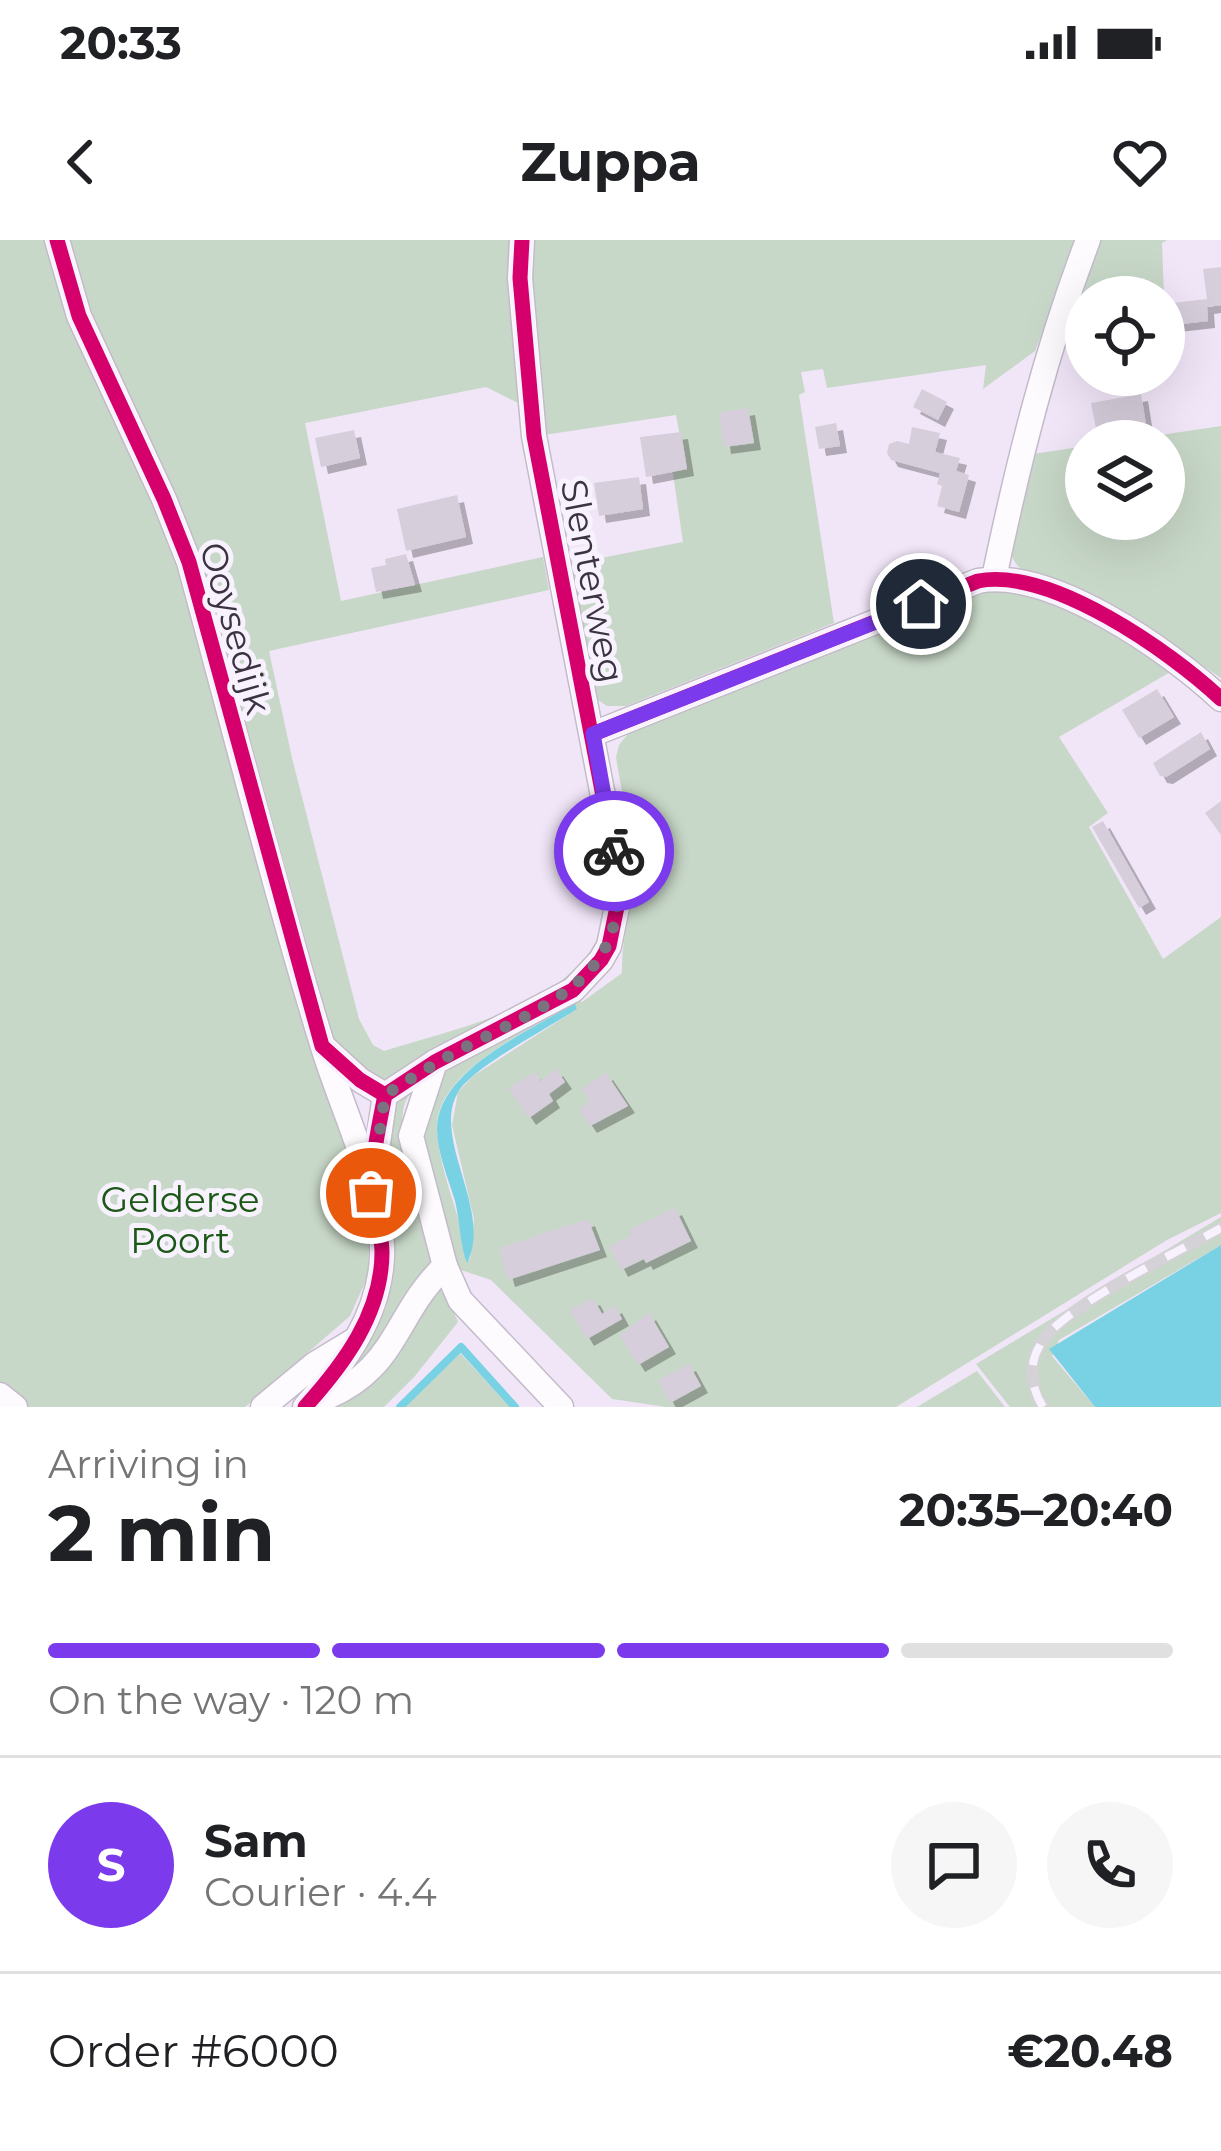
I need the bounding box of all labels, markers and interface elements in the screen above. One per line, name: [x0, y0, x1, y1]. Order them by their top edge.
text: 20:33: [60, 15, 182, 70]
icon: back: [48, 129, 114, 195]
text: Zuppa: [520, 129, 701, 195]
icon: heart: [1107, 129, 1173, 195]
map controls: [1065, 276, 1185, 540]
button: locate: [1065, 276, 1185, 396]
button: layers: [1065, 420, 1185, 540]
street label: Slenterweg: [552, 476, 634, 686]
street label: Ooysedijk: [191, 537, 282, 719]
pin: [870, 553, 972, 655]
icon: home: [888, 571, 954, 637]
courier: [554, 791, 674, 911]
icon: bike: [581, 818, 647, 884]
pin: [320, 1142, 422, 1244]
icon: bag: [338, 1160, 404, 1226]
park label: Gelderse Poort: [100, 1177, 260, 1262]
text: Arriving in: [48, 1440, 249, 1488]
text: 20:35–20:40: [899, 1482, 1173, 1537]
text: 2 min: [48, 1485, 275, 1581]
text: On the way · 120 m: [48, 1676, 414, 1724]
button: chat: [891, 1802, 1017, 1928]
button: phone: [1047, 1802, 1173, 1928]
text: Sam: [204, 1813, 308, 1868]
text: S: [97, 1837, 125, 1892]
text: Courier · 4.4: [204, 1868, 437, 1916]
text: Order #6000: [48, 2023, 339, 2078]
text: €20.48: [1007, 2023, 1173, 2078]

